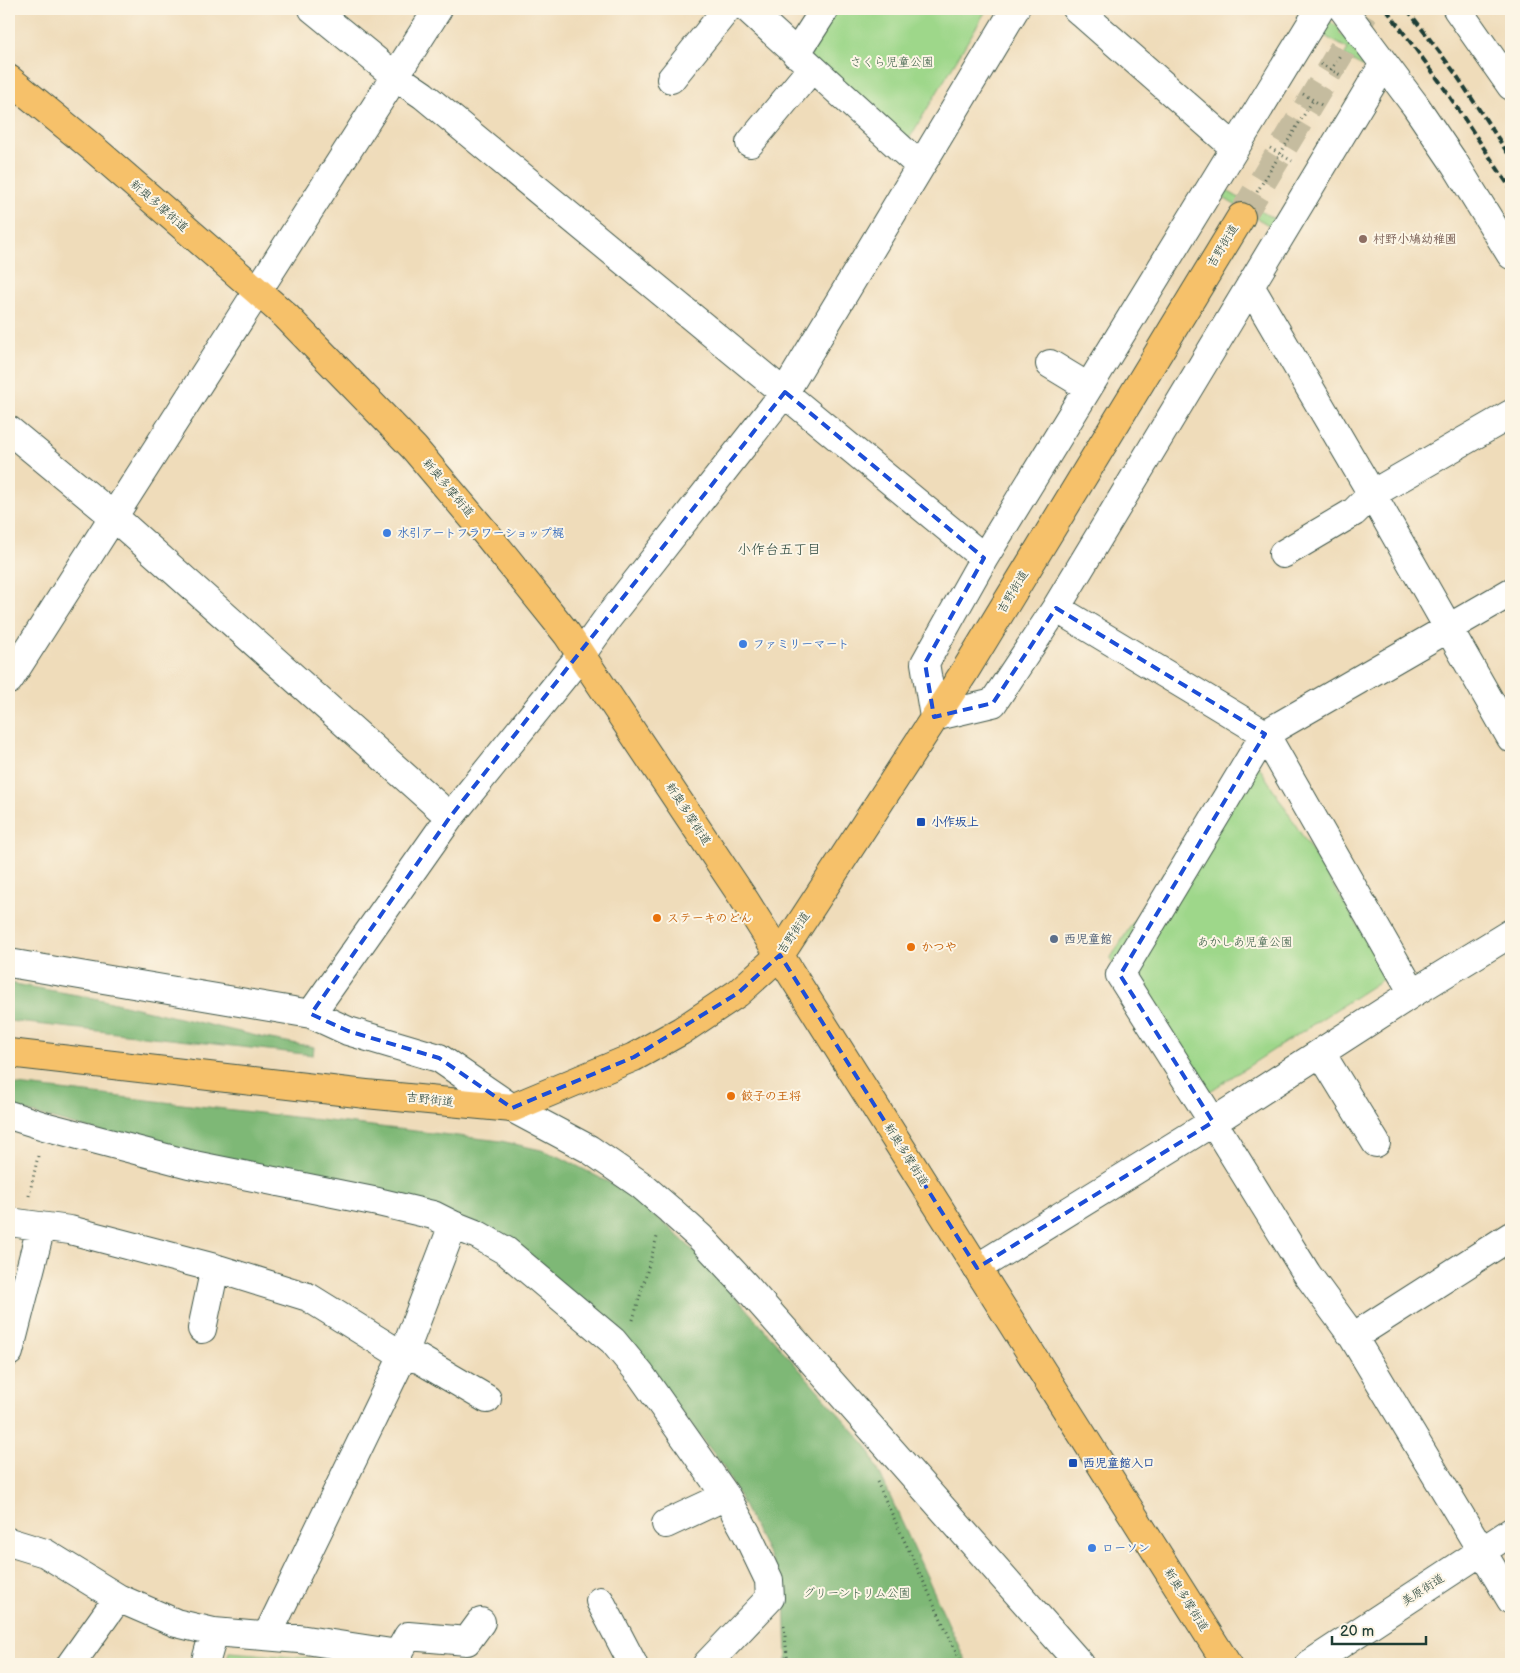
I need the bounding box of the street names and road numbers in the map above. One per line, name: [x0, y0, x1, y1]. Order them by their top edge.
street label: 新奥多摩街道: [127, 177, 191, 235]
street label: 吉野街道: [1204, 222, 1242, 270]
street label: 新奥多摩街道: [419, 456, 477, 520]
street label: 吉野街道: [994, 568, 1032, 616]
street label: 新奥多摩街道: [662, 780, 714, 848]
street label: 吉野街道: [774, 909, 814, 957]
street label: 吉野街道: [405, 1090, 455, 1110]
street label: 新奥多摩街道: [881, 1120, 931, 1190]
street label: 新奥多摩街道: [1161, 1565, 1211, 1635]
street label: 美原街道: [1399, 1571, 1447, 1609]

